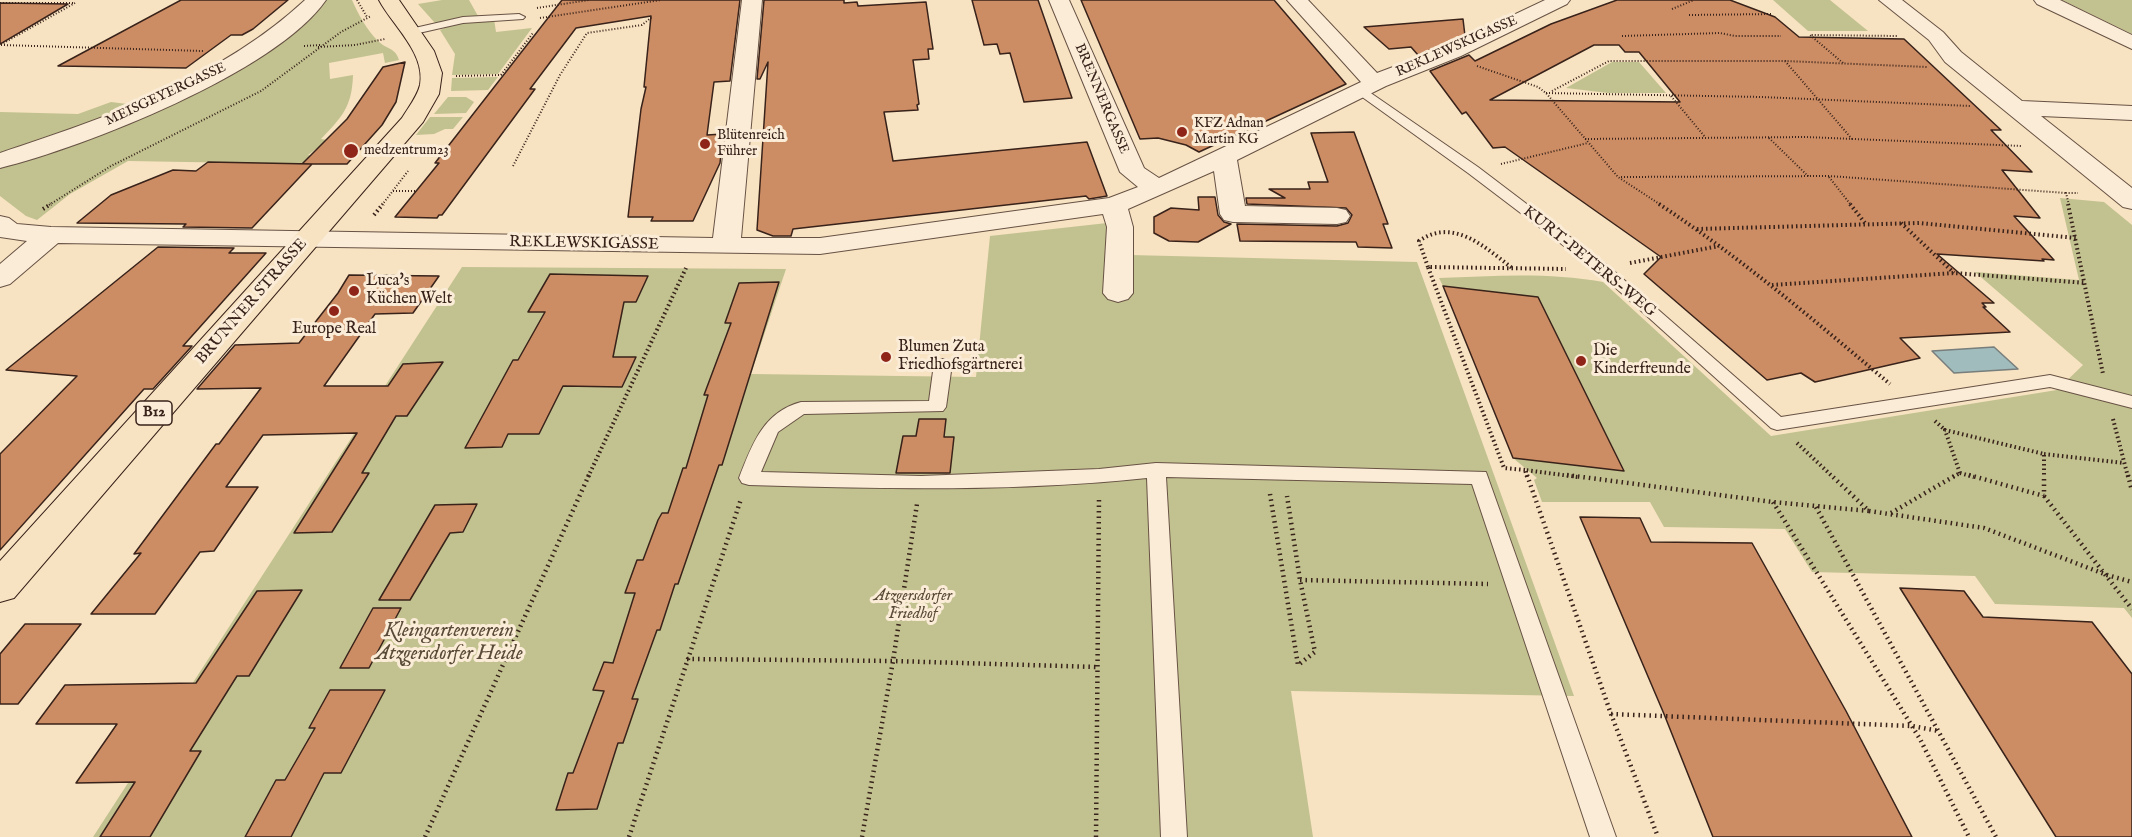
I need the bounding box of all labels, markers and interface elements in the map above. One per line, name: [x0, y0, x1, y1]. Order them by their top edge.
street label: REKLEWSKIGASSE: [1394, 13, 1520, 81]
street label: BRENNERGASSE: [1070, 41, 1132, 157]
street label: MEISGEYERGASSE: [103, 60, 229, 130]
place label: KFZ Adnan Martin KG: [1194, 116, 1264, 148]
marker: KFZ Adnan Martin KG: [1175, 125, 1189, 139]
place label: Blütenreich Führer: [717, 128, 785, 160]
marker: Blütenreich Führer: [698, 137, 712, 151]
marker: medzentrum23: [342, 142, 360, 160]
place label: medzentrum23: [364, 143, 449, 159]
street label: KURT-PETERS-WEG: [1519, 202, 1659, 322]
street label: REKLEWSKIGASSE: [509, 233, 659, 255]
street label: BRUNNER STRASSE: [192, 235, 312, 369]
place label: Luca's Küchen Welt: [366, 272, 452, 310]
marker: Luca's Küchen Welt: [347, 284, 361, 298]
marker: Europe Real: [327, 304, 341, 318]
place label: Europe Real: [292, 320, 376, 340]
place label: Blumen Zuta Friedhofsgärtnerei: [898, 338, 1023, 376]
place label: Die Kinderfreunde: [1593, 342, 1691, 380]
marker: Blumen Zuta Friedhofsgärtnerei: [879, 350, 893, 364]
marker: Die Kinderfreunde: [1574, 354, 1588, 368]
road number: B12: [136, 401, 172, 425]
park label: Atzgersdorfer Friedhof: [874, 587, 952, 625]
park label: Kleingartenverein Atzgersdorfer Heide: [375, 620, 523, 667]

